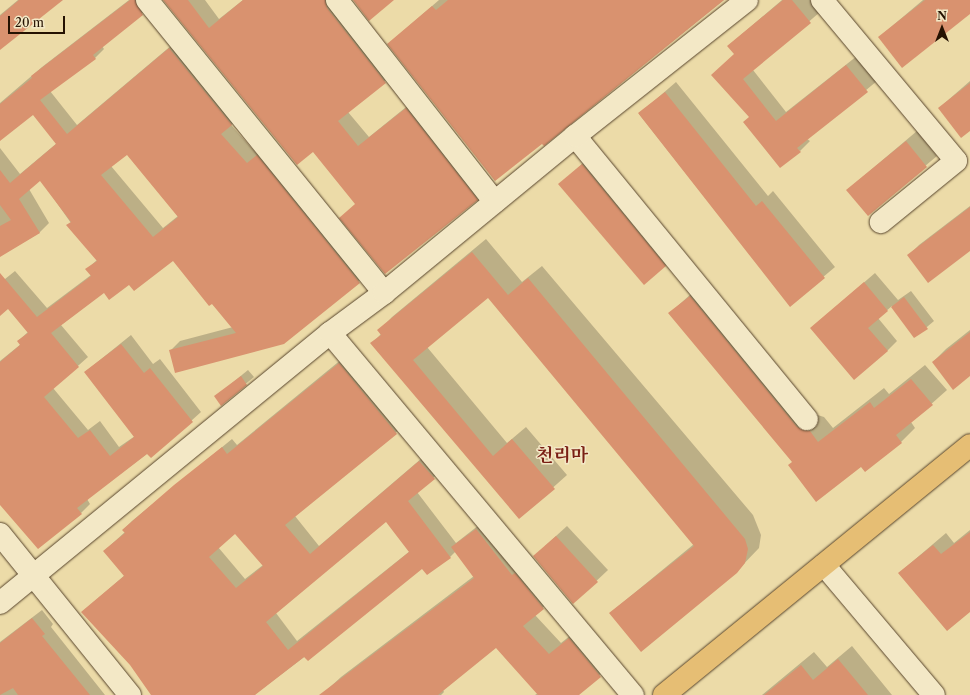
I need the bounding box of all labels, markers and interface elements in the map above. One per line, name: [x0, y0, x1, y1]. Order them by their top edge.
scale bar: [10, 8, 67, 34]
north arrow: [922, 8, 962, 48]
text: N: [937, 9, 947, 23]
text: 20 m: [15, 15, 44, 30]
district label: 천리마: [536, 444, 588, 466]

